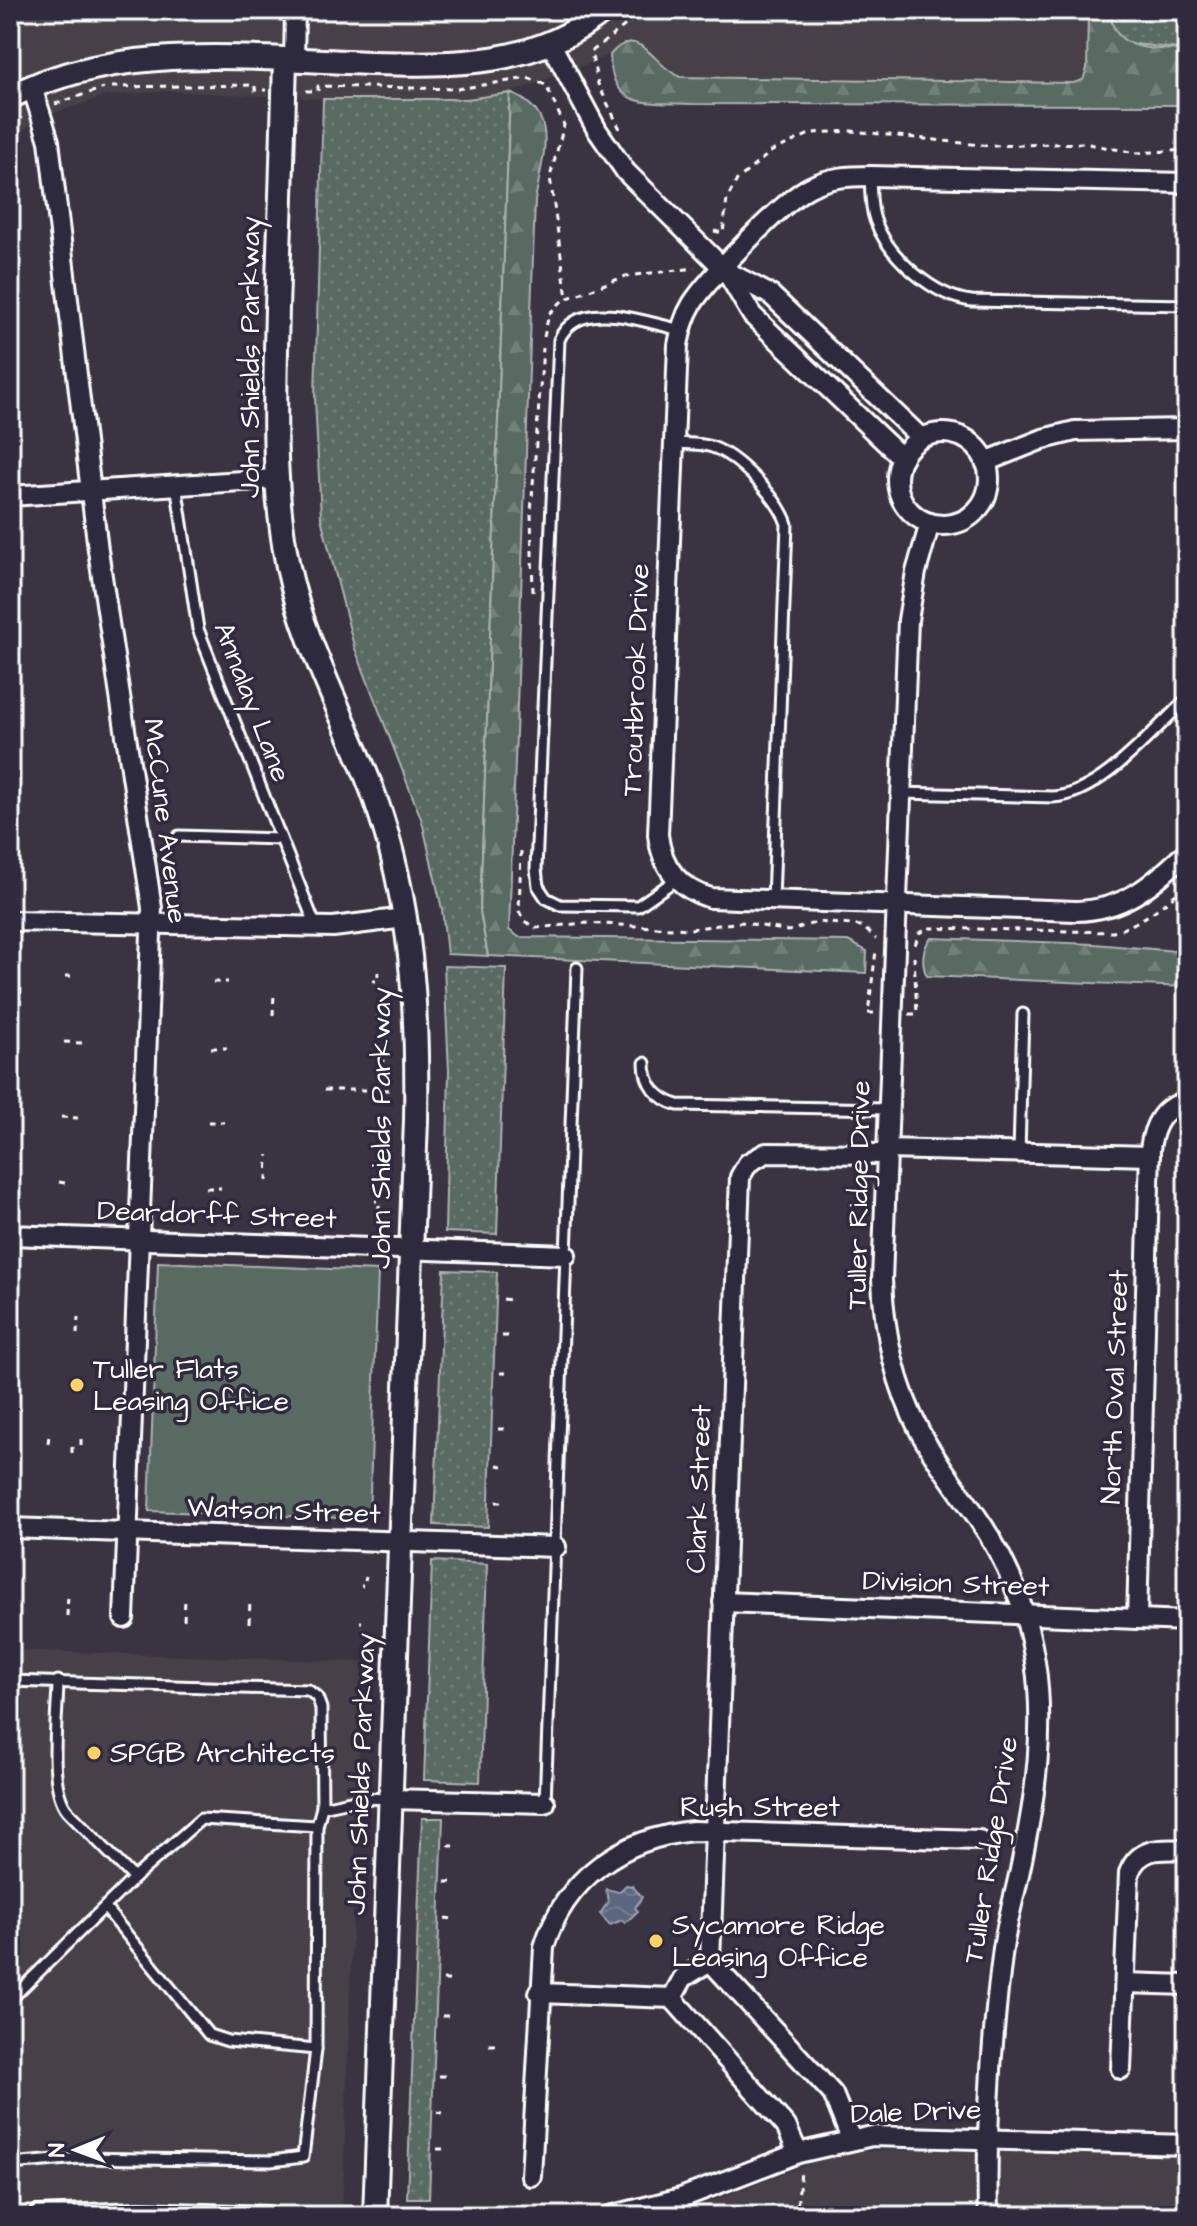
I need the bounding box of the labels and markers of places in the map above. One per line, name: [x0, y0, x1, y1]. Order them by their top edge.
place label: Tuller Flats Leasing Office: [93, 1350, 289, 1422]
marker: Tuller Flats Leasing Office: [68, 1376, 86, 1394]
place label: SPGB Architects: [110, 1734, 335, 1773]
marker: SPGB Architects: [85, 1744, 103, 1762]
place label: Sycamore Ridge Leasing Office: [672, 1906, 885, 1978]
marker: Sycamore Ridge Leasing Office: [647, 1932, 665, 1950]

